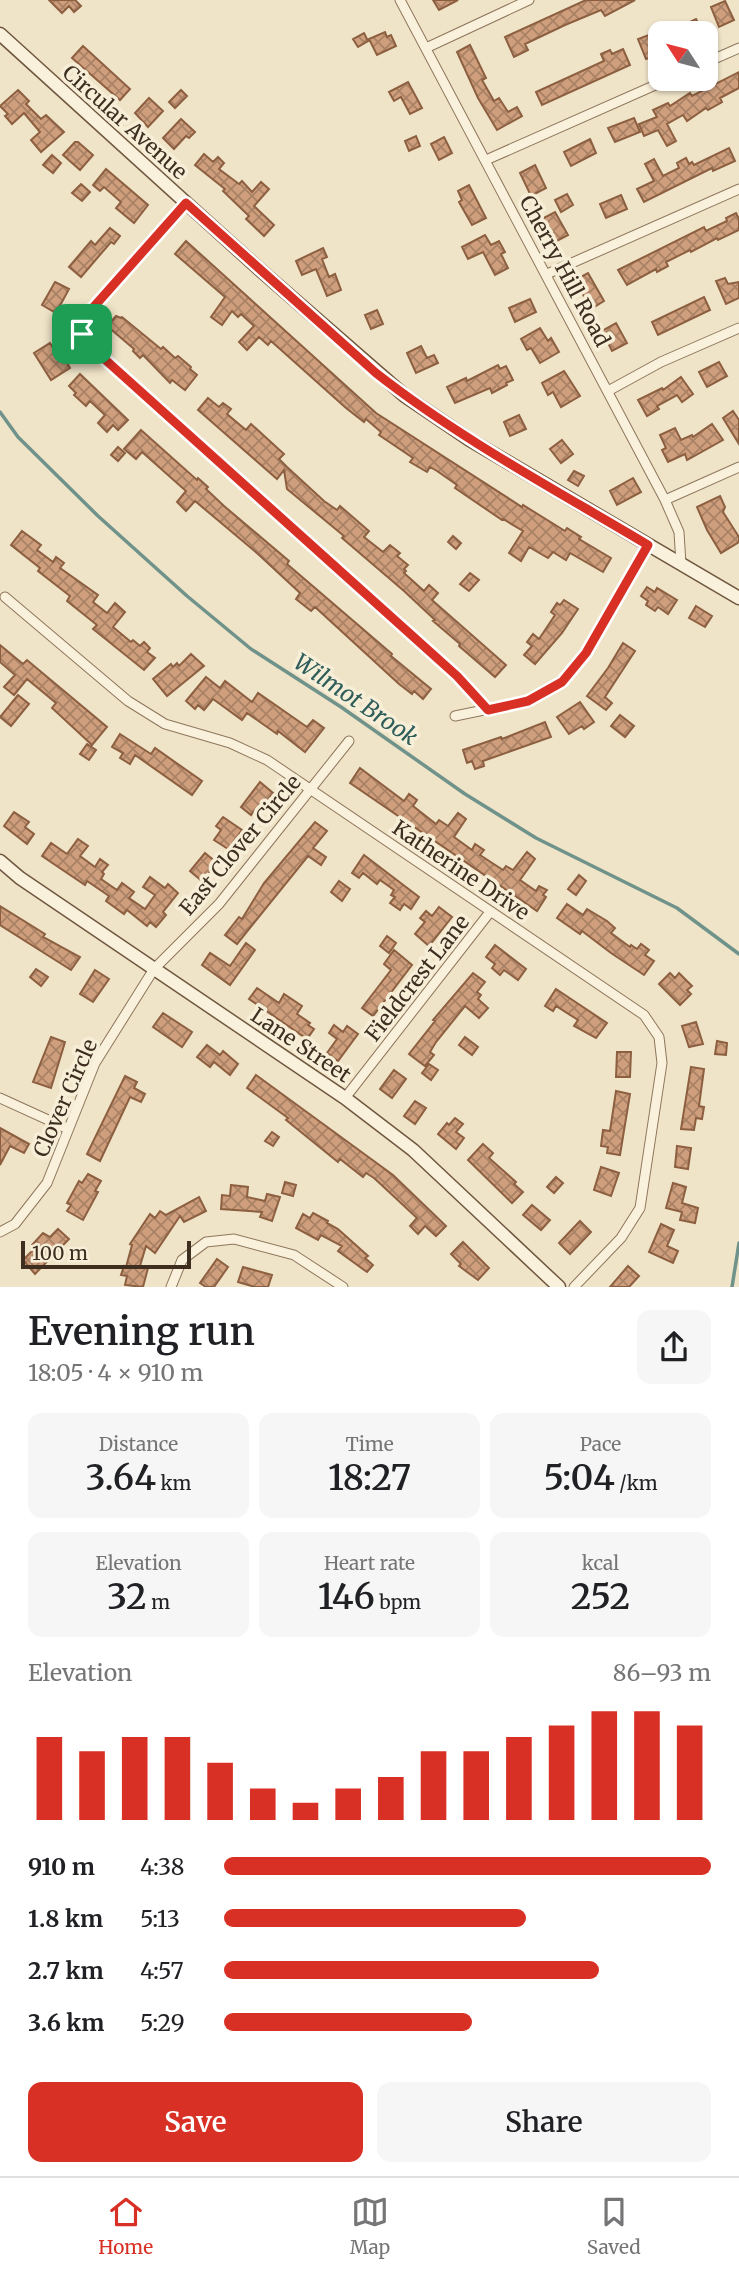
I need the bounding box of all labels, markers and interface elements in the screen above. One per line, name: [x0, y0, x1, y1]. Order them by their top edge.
north arrow: [648, 21, 718, 91]
map controls: [648, 21, 718, 91]
street label: Circular Avenue: [57, 59, 193, 185]
street label: Cherry Hill Road: [514, 191, 616, 352]
pin: [52, 304, 112, 364]
icon: arrive: [63, 315, 101, 353]
water label: Wilmot Brook: [288, 647, 424, 751]
street label: East Clover Circle: [173, 769, 307, 921]
street label: Katherine Drive: [387, 814, 535, 926]
street label: Fieldcrest Lane: [359, 909, 475, 1047]
street label: Lane Street: [246, 1002, 356, 1088]
street label: Clover Circle: [27, 1035, 103, 1161]
scale bar: [21, 1238, 191, 1270]
text: 100 m: [32, 1241, 88, 1265]
text: Evening run: [28, 1308, 255, 1355]
button: share: [637, 1310, 711, 1384]
text: 18:05 · 4 × 910 m: [28, 1358, 203, 1387]
text: Distance: [99, 1432, 178, 1456]
text: Time: [345, 1432, 394, 1456]
text: Pace: [580, 1432, 621, 1456]
text: 3.64: [86, 1456, 156, 1500]
text: 18:27: [328, 1456, 411, 1500]
text: 5:04: [543, 1456, 615, 1500]
text: km: [156, 1471, 191, 1495]
text: /km: [615, 1471, 658, 1495]
text: Elevation: [95, 1551, 182, 1575]
text: Heart rate: [324, 1551, 415, 1575]
text: kcal: [582, 1551, 619, 1575]
text: 32: [107, 1575, 147, 1619]
text: 146: [318, 1575, 375, 1619]
text: 252: [571, 1575, 630, 1619]
text: m: [147, 1590, 170, 1614]
text: bpm: [375, 1590, 421, 1614]
text: Elevation: [28, 1658, 132, 1687]
text: 86–93 m: [613, 1658, 711, 1687]
text: 910 m: [28, 1852, 95, 1881]
text: 4:38: [140, 1852, 185, 1881]
text: 1.8 km: [28, 1904, 103, 1933]
text: 5:13: [140, 1904, 180, 1933]
text: 2.7 km: [28, 1956, 104, 1985]
text: 4:57: [140, 1956, 184, 1985]
text: 3.6 km: [28, 2008, 104, 2037]
text: 5:29: [140, 2008, 185, 2037]
button: Save: [28, 2082, 363, 2162]
button: Share: [377, 2082, 711, 2162]
tab: Home: [98, 2193, 153, 2259]
tab: Map: [350, 2193, 390, 2259]
tab: Saved: [587, 2193, 641, 2259]

